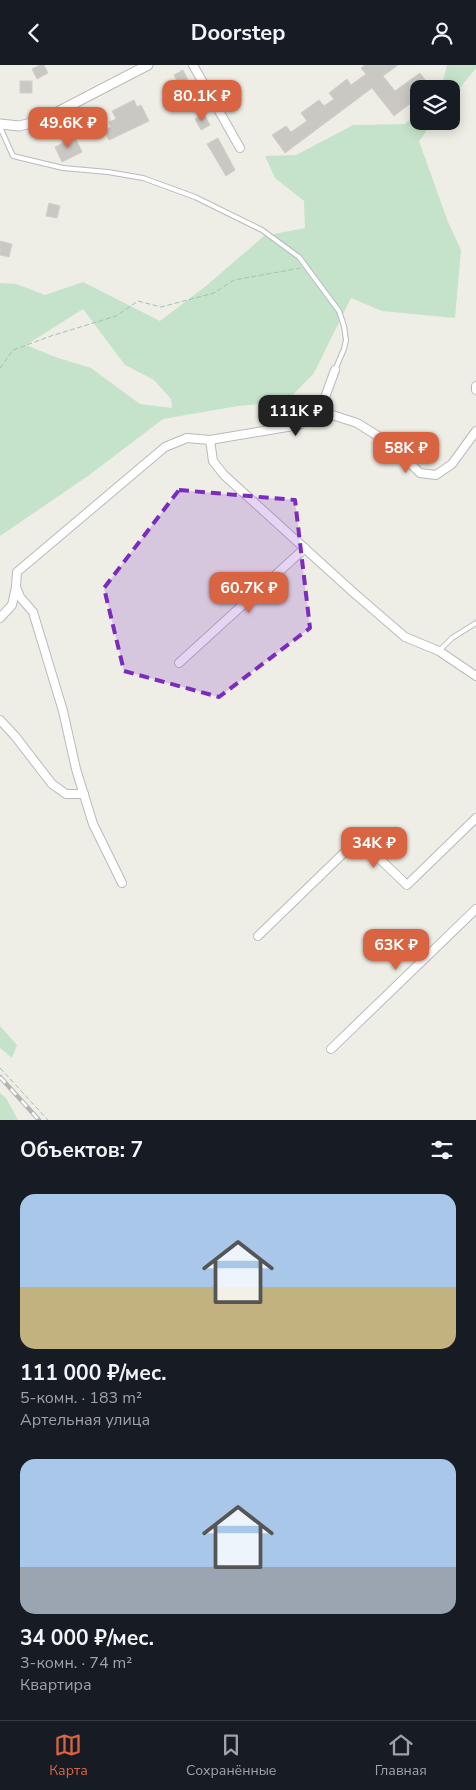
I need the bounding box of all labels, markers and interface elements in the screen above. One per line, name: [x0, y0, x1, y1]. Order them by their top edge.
text: Doorstep: [191, 18, 285, 48]
icon: back: [20, 19, 48, 47]
icon: person: [428, 19, 456, 47]
pin: 80.1K ₽: [156, 80, 248, 122]
map controls: [410, 80, 460, 130]
button: layers: [410, 80, 460, 130]
text: 80.1K ₽: [173, 85, 231, 107]
pin: 49.6K ₽: [22, 107, 114, 149]
text: 49.6K ₽: [39, 112, 97, 134]
pin: 111K ₽: [255, 395, 337, 437]
text: 111K ₽: [269, 400, 323, 422]
pin: 58K ₽: [371, 431, 441, 474]
text: 58K ₽: [384, 437, 428, 459]
pin: 60.7K ₽: [203, 571, 295, 614]
text: 60.7K ₽: [220, 577, 278, 599]
pin: 34K ₽: [339, 827, 409, 869]
text: 34K ₽: [352, 832, 396, 854]
pin: 63K ₽: [361, 929, 431, 971]
text: 63K ₽: [374, 934, 418, 956]
text: Объектов: 7: [20, 1136, 143, 1164]
icon: filters: [428, 1136, 456, 1164]
icon: home: [193, 1227, 283, 1317]
text: 111 000 ₽/мес.: [20, 1359, 167, 1387]
text: 5-комн. · 183 m²: [20, 1387, 142, 1409]
text: Артельная улица: [20, 1409, 150, 1431]
icon: home: [193, 1492, 283, 1582]
text: 34 000 ₽/мес.: [20, 1624, 154, 1652]
text: 3-комн. · 74 m²: [20, 1652, 132, 1674]
text: Квартира: [20, 1674, 92, 1696]
tab: Карта: [49, 1731, 88, 1780]
tab: Сохранённые: [186, 1731, 276, 1780]
tab: Главная: [375, 1731, 427, 1780]

